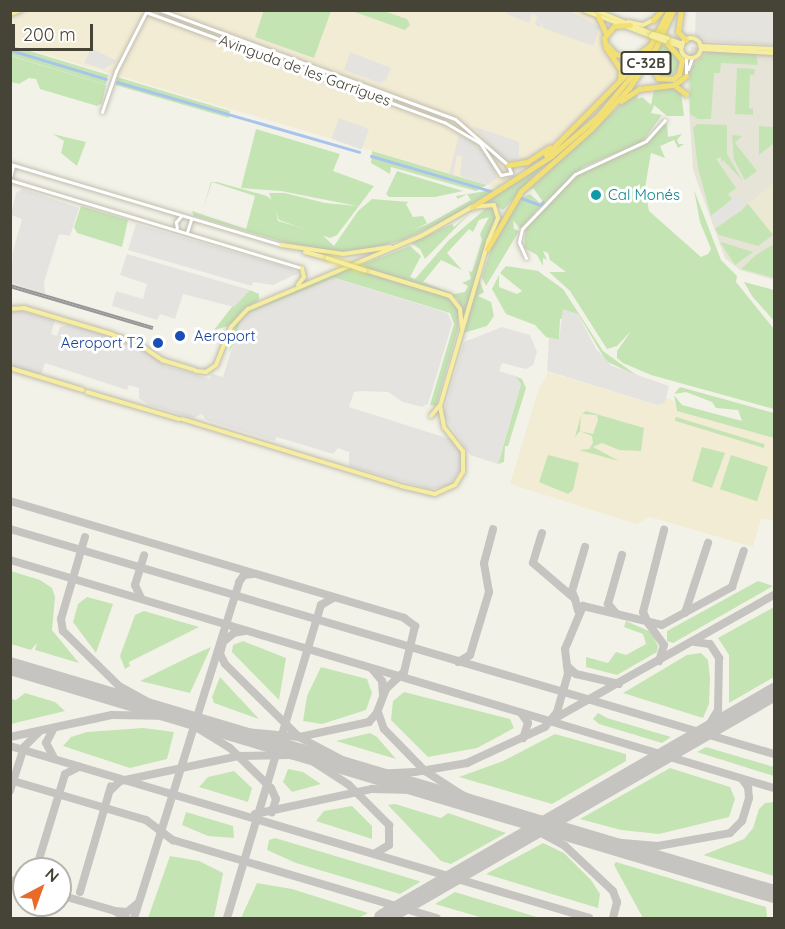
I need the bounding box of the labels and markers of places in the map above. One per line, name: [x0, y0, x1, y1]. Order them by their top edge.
place label: Cal Monés: [608, 186, 680, 204]
marker: Cal Monés: [589, 188, 603, 202]
marker: Aeroport: [171, 327, 189, 345]
place label: Aeroport: [194, 327, 256, 345]
place label: Aeroport T2: [61, 334, 144, 352]
marker: Aeroport T2: [149, 334, 167, 352]

